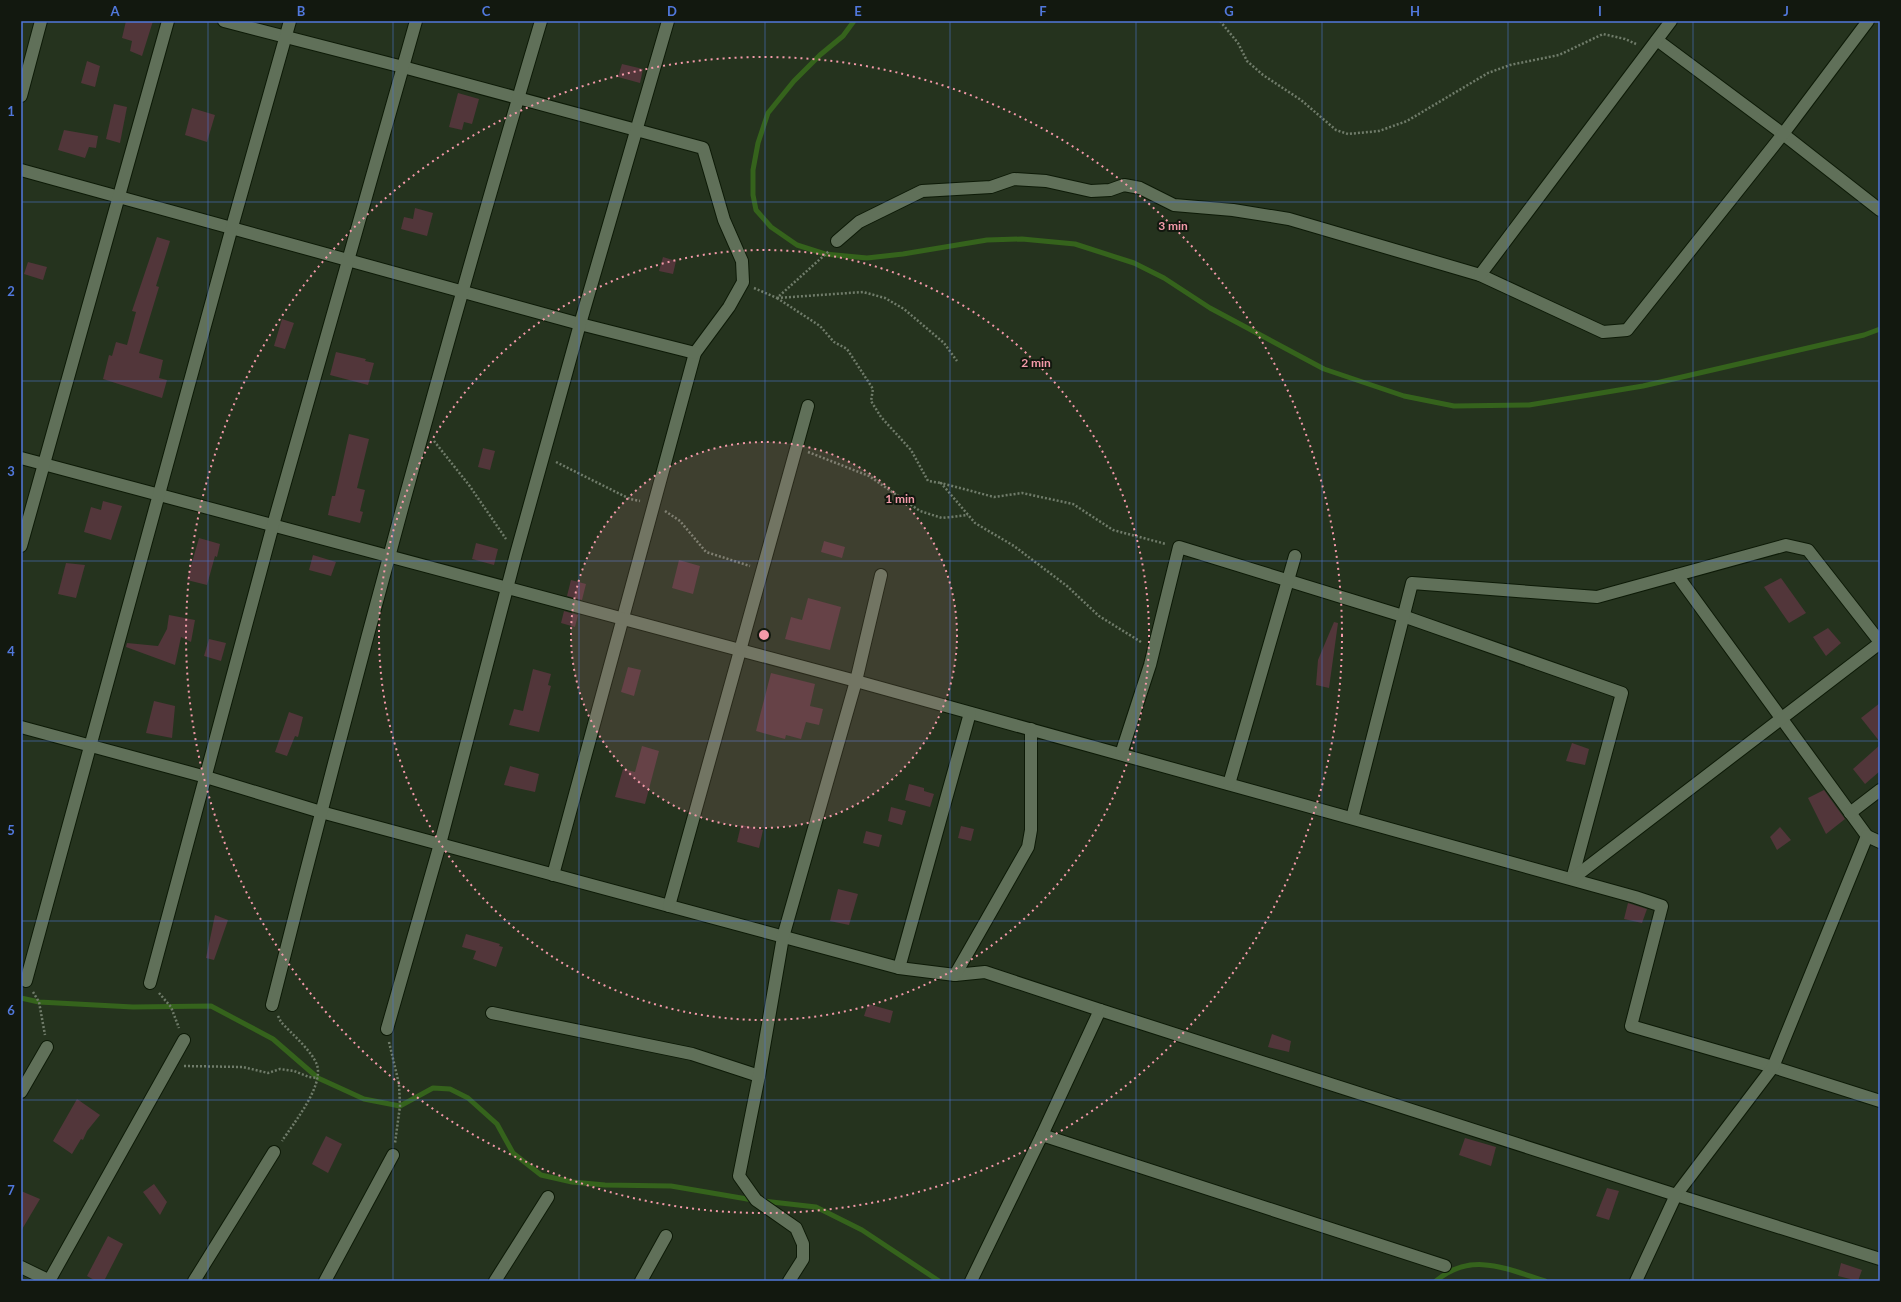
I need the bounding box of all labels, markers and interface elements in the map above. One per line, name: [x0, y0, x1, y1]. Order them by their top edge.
text: A: [109, 3, 120, 19]
text: B: [297, 3, 306, 19]
text: C: [482, 3, 491, 19]
text: D: [667, 3, 677, 19]
text: E: [854, 3, 862, 19]
text: F: [1039, 3, 1047, 19]
text: G: [1224, 3, 1234, 19]
text: H: [1410, 3, 1420, 19]
text: I: [1598, 3, 1602, 19]
text: J: [1783, 3, 1789, 19]
text: 1: [7, 103, 15, 119]
text: 3 min: [1158, 218, 1188, 233]
text: 2: [7, 283, 15, 299]
text: 2 min: [1021, 355, 1051, 370]
text: 3: [7, 463, 15, 479]
text: 1 min: [885, 491, 915, 506]
centre of rings: [757, 628, 771, 642]
text: 4: [7, 643, 15, 659]
text: 5: [7, 822, 15, 838]
text: 6: [7, 1002, 15, 1018]
text: 7: [7, 1182, 15, 1198]

